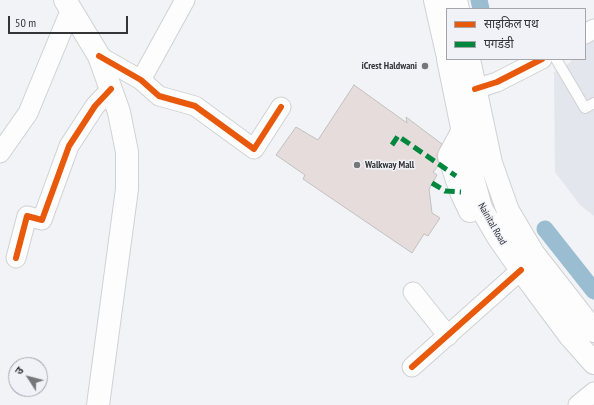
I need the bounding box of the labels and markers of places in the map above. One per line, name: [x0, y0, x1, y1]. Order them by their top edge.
place label: iCrest Haldwani: [361, 60, 417, 72]
marker: iCrest Haldwani: [420, 61, 430, 71]
place label: Walkway Mall: [365, 159, 414, 171]
marker: Walkway Mall: [352, 160, 362, 170]

